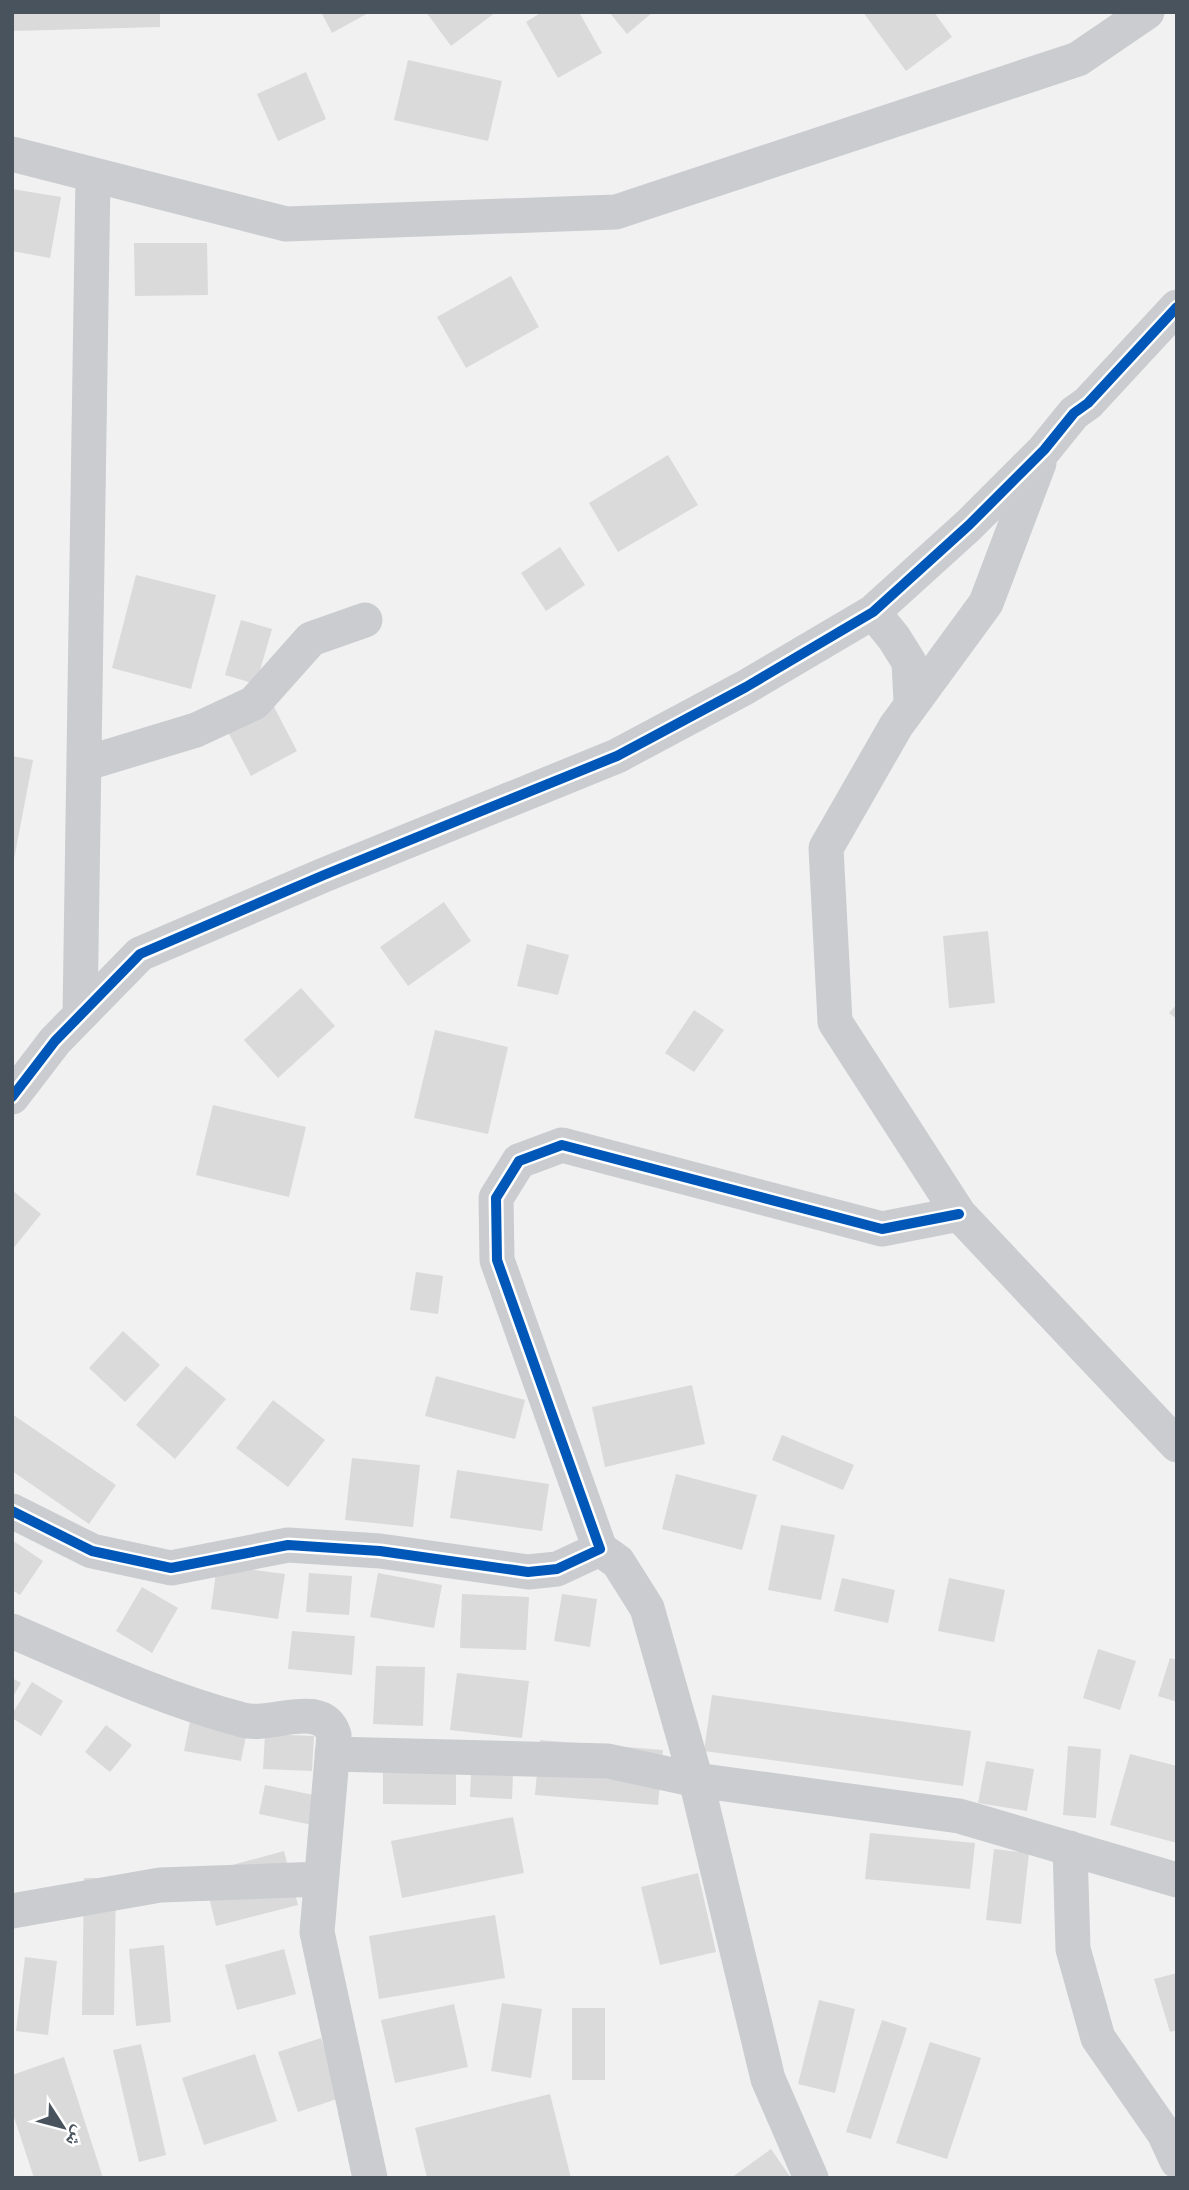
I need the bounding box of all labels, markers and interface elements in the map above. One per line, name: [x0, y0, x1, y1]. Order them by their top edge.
north arrow: [28, 2092, 98, 2162]
text: ش: [61, 2122, 92, 2152]

